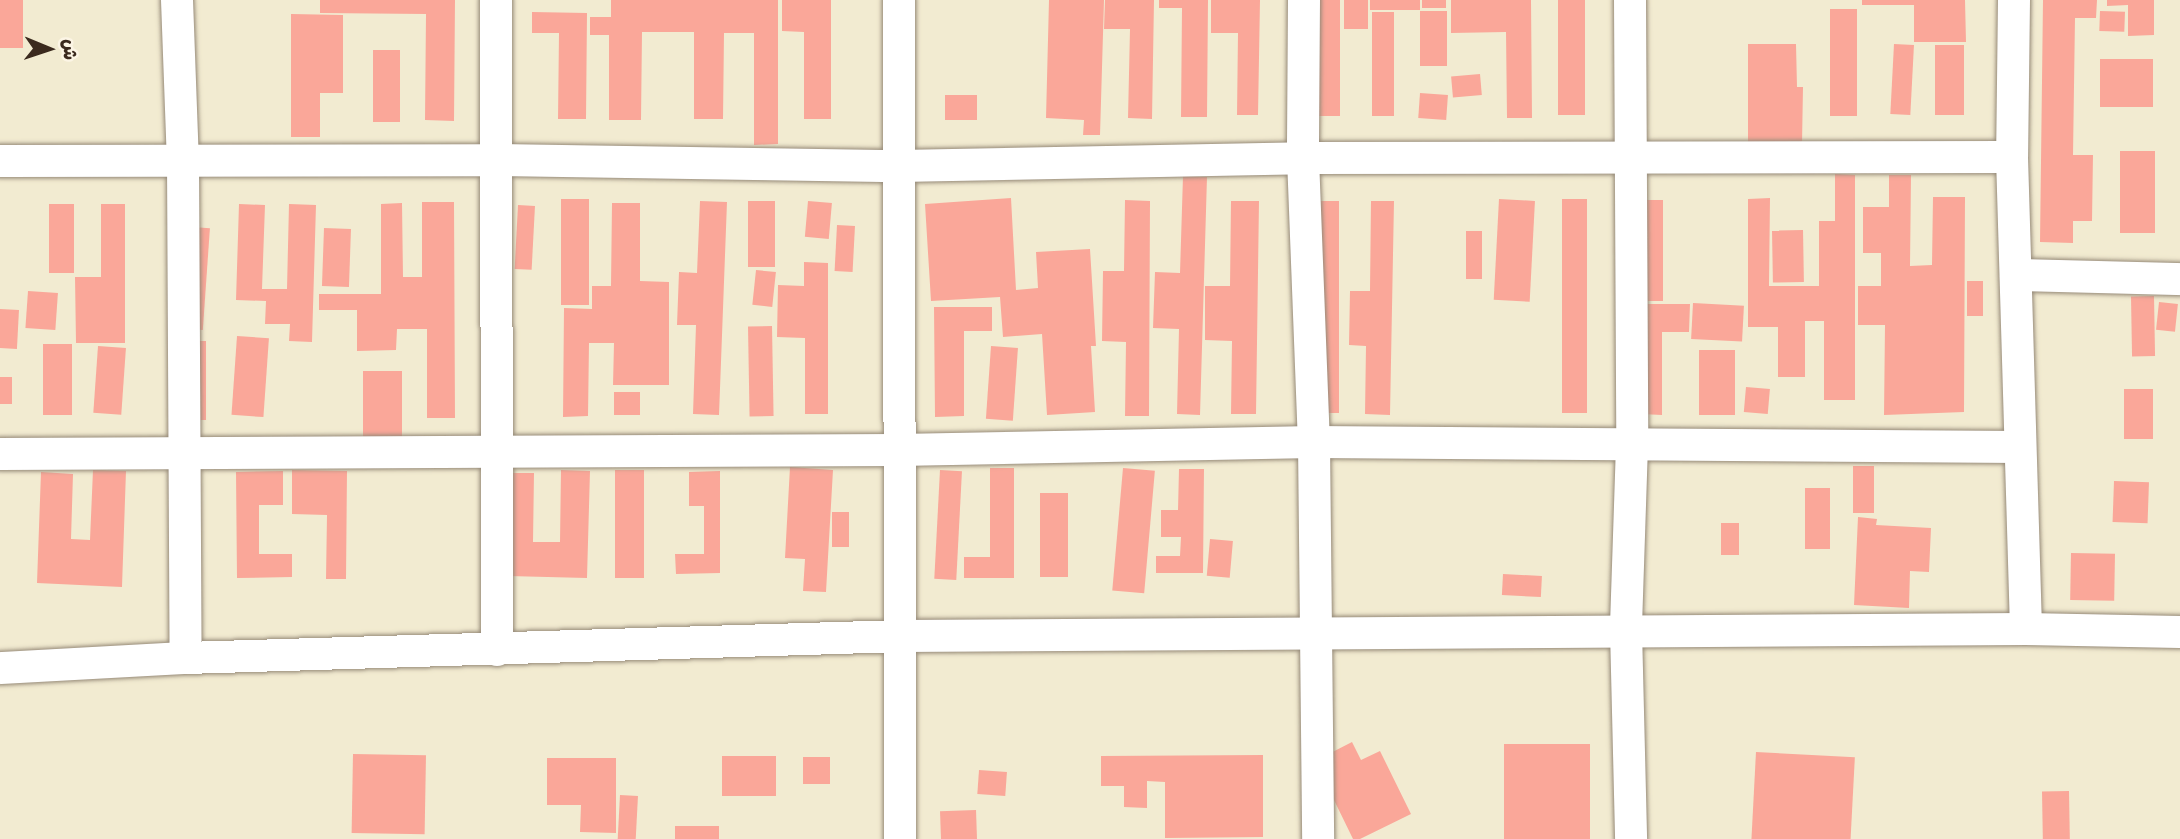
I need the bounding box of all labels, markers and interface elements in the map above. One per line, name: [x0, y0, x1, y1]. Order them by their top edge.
north arrow: [14, 14, 84, 84]
text: ش: [59, 39, 81, 61]

